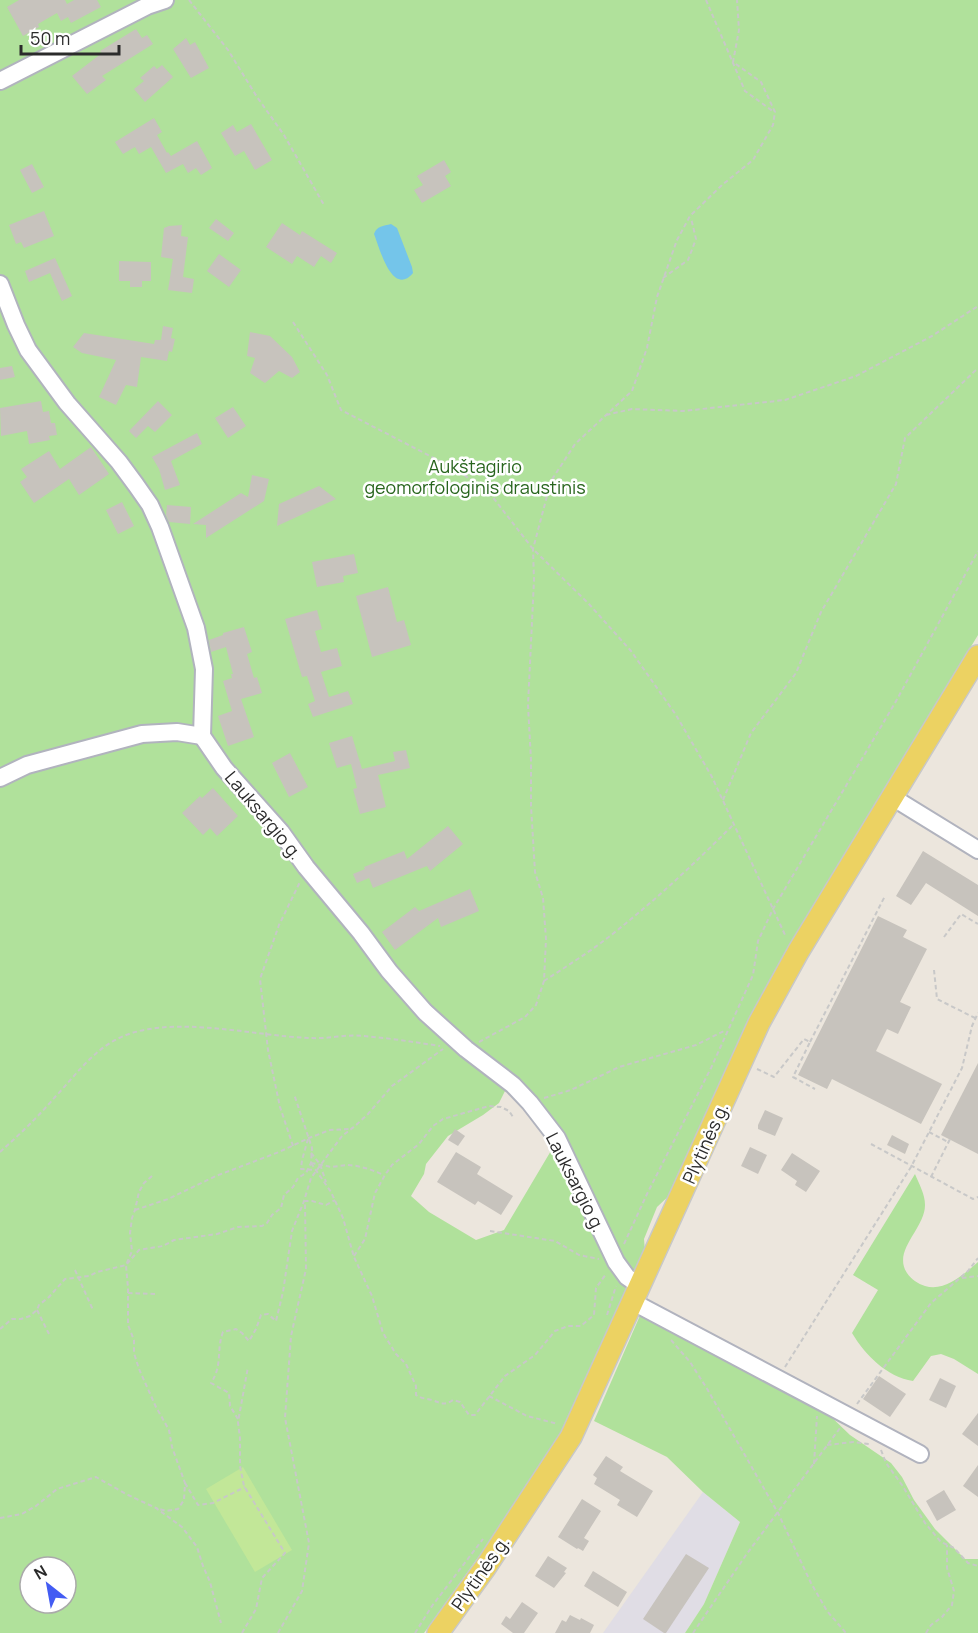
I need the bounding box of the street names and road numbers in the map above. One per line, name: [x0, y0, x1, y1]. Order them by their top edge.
street label: Lauksargio g.: [220, 766, 308, 864]
street label: Plytinės g.: [677, 1099, 733, 1187]
street label: Lauksargio g.: [541, 1128, 611, 1236]
street label: Plytinės g.: [445, 1531, 515, 1615]

